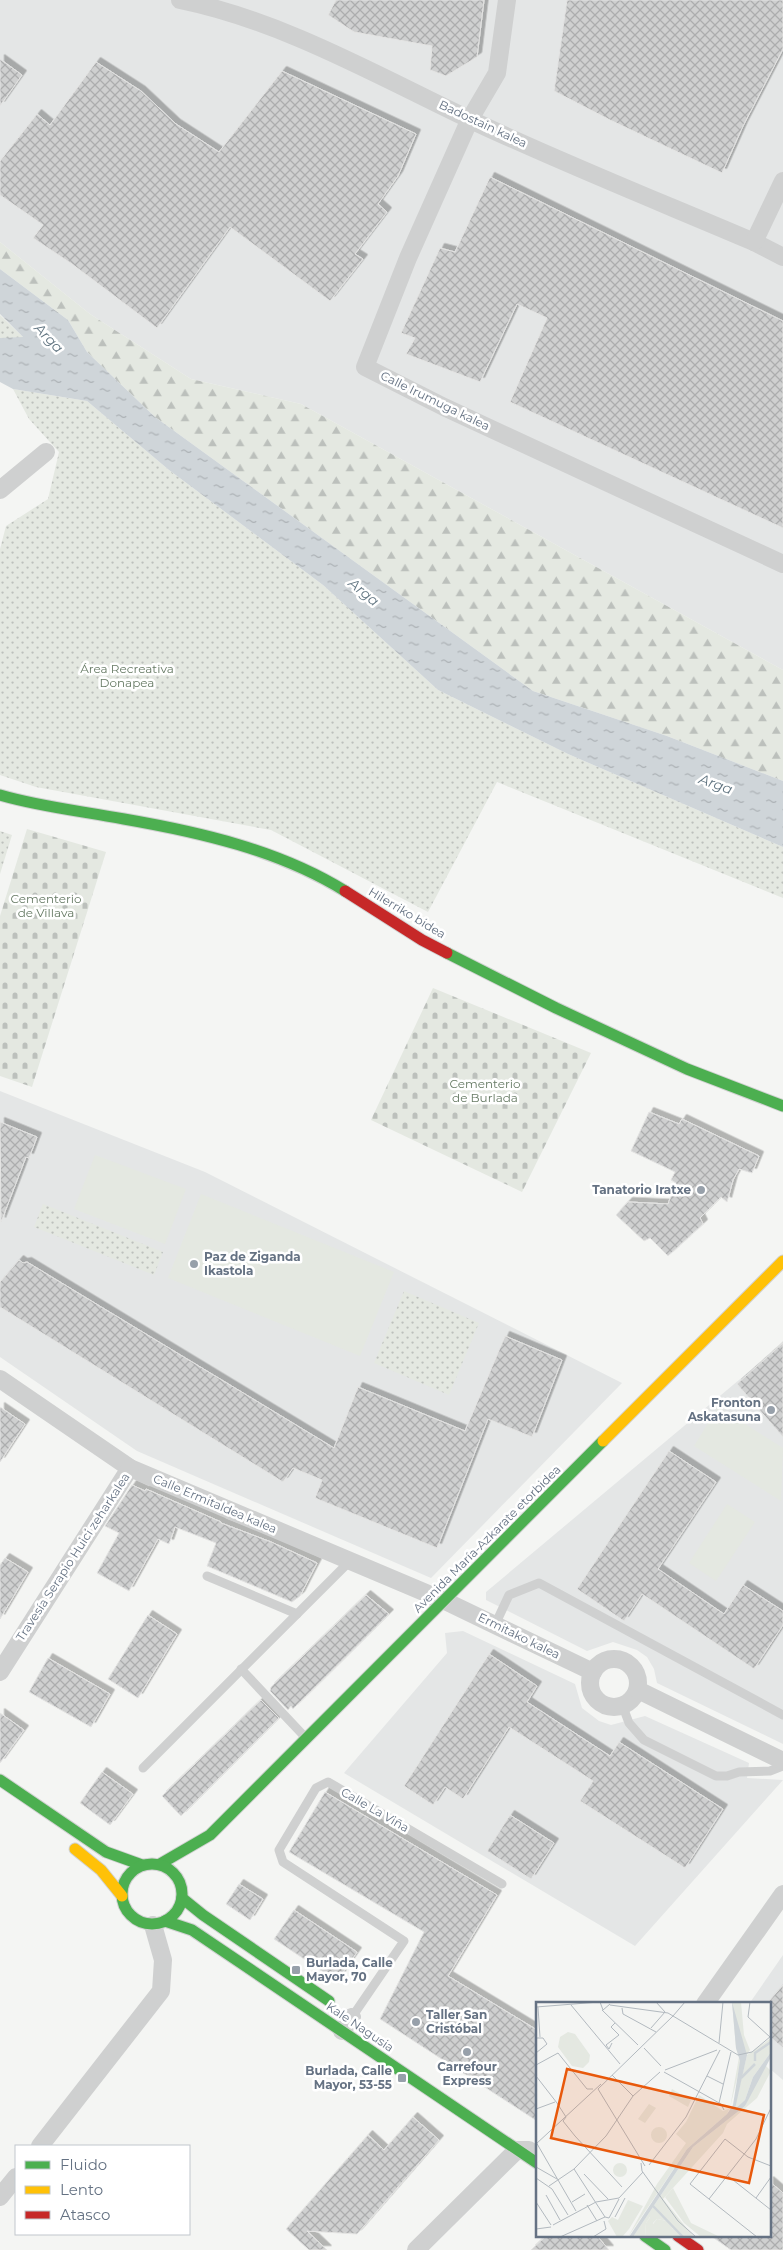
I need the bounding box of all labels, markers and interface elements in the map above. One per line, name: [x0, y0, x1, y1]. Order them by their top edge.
street label: Badostain kalea: [437, 97, 530, 150]
water label: Arga: [30, 319, 67, 357]
street label: Calle Irumuga kalea: [378, 368, 492, 434]
water label: Arga: [344, 573, 383, 610]
park label: Área Recreativa Donapea: [80, 661, 174, 690]
water label: Arga: [696, 769, 735, 798]
street label: Hilerriko bidea: [366, 884, 449, 942]
park label: Cementerio de Villava: [11, 891, 81, 920]
park label: Cementerio de Burlada: [450, 1076, 520, 1105]
place label: Tanatorio Iratxe: [592, 1182, 691, 1197]
marker: Tanatorio Iratxe: [695, 1184, 707, 1196]
place label: Paz de Ziganda Ikastola: [204, 1249, 301, 1278]
marker: Paz de Ziganda Ikastola: [188, 1258, 200, 1270]
place label: Fronton Askatasuna: [687, 1395, 761, 1424]
marker: Fronton Askatasuna: [765, 1404, 777, 1416]
street label: Avenida María-Azkarate etorbidea: [410, 1462, 564, 1616]
street label: Travesía Serapio Huici zeharkalea: [12, 1470, 133, 1644]
street label: Calle Ermitaldea kalea: [151, 1471, 279, 1536]
street label: Ermitako kalea: [476, 1609, 563, 1662]
street label: Calle La Viña: [338, 1784, 412, 1835]
place label: Burlada, Calle Mayor, 70: [306, 1955, 393, 1984]
marker: Burlada, Calle Mayor, 70: [290, 1964, 302, 1976]
street label: Kale Nagusia: [324, 1998, 397, 2055]
inset map: [536, 2002, 770, 2238]
place label: Taller San Cristóbal: [426, 2007, 487, 2036]
marker: Taller San Cristóbal: [410, 2016, 422, 2028]
marker: Carrefour Express: [461, 2046, 473, 2058]
place label: Carrefour Express: [437, 2059, 497, 2088]
place label: Burlada, Calle Mayor, 53-55: [305, 2063, 392, 2092]
marker: Burlada, Calle Mayor, 53-55: [396, 2072, 408, 2084]
legend: [15, 2145, 190, 2235]
text: Fluido: [60, 2155, 107, 2174]
text: Lento: [60, 2180, 103, 2199]
text: Atasco: [60, 2205, 110, 2224]

